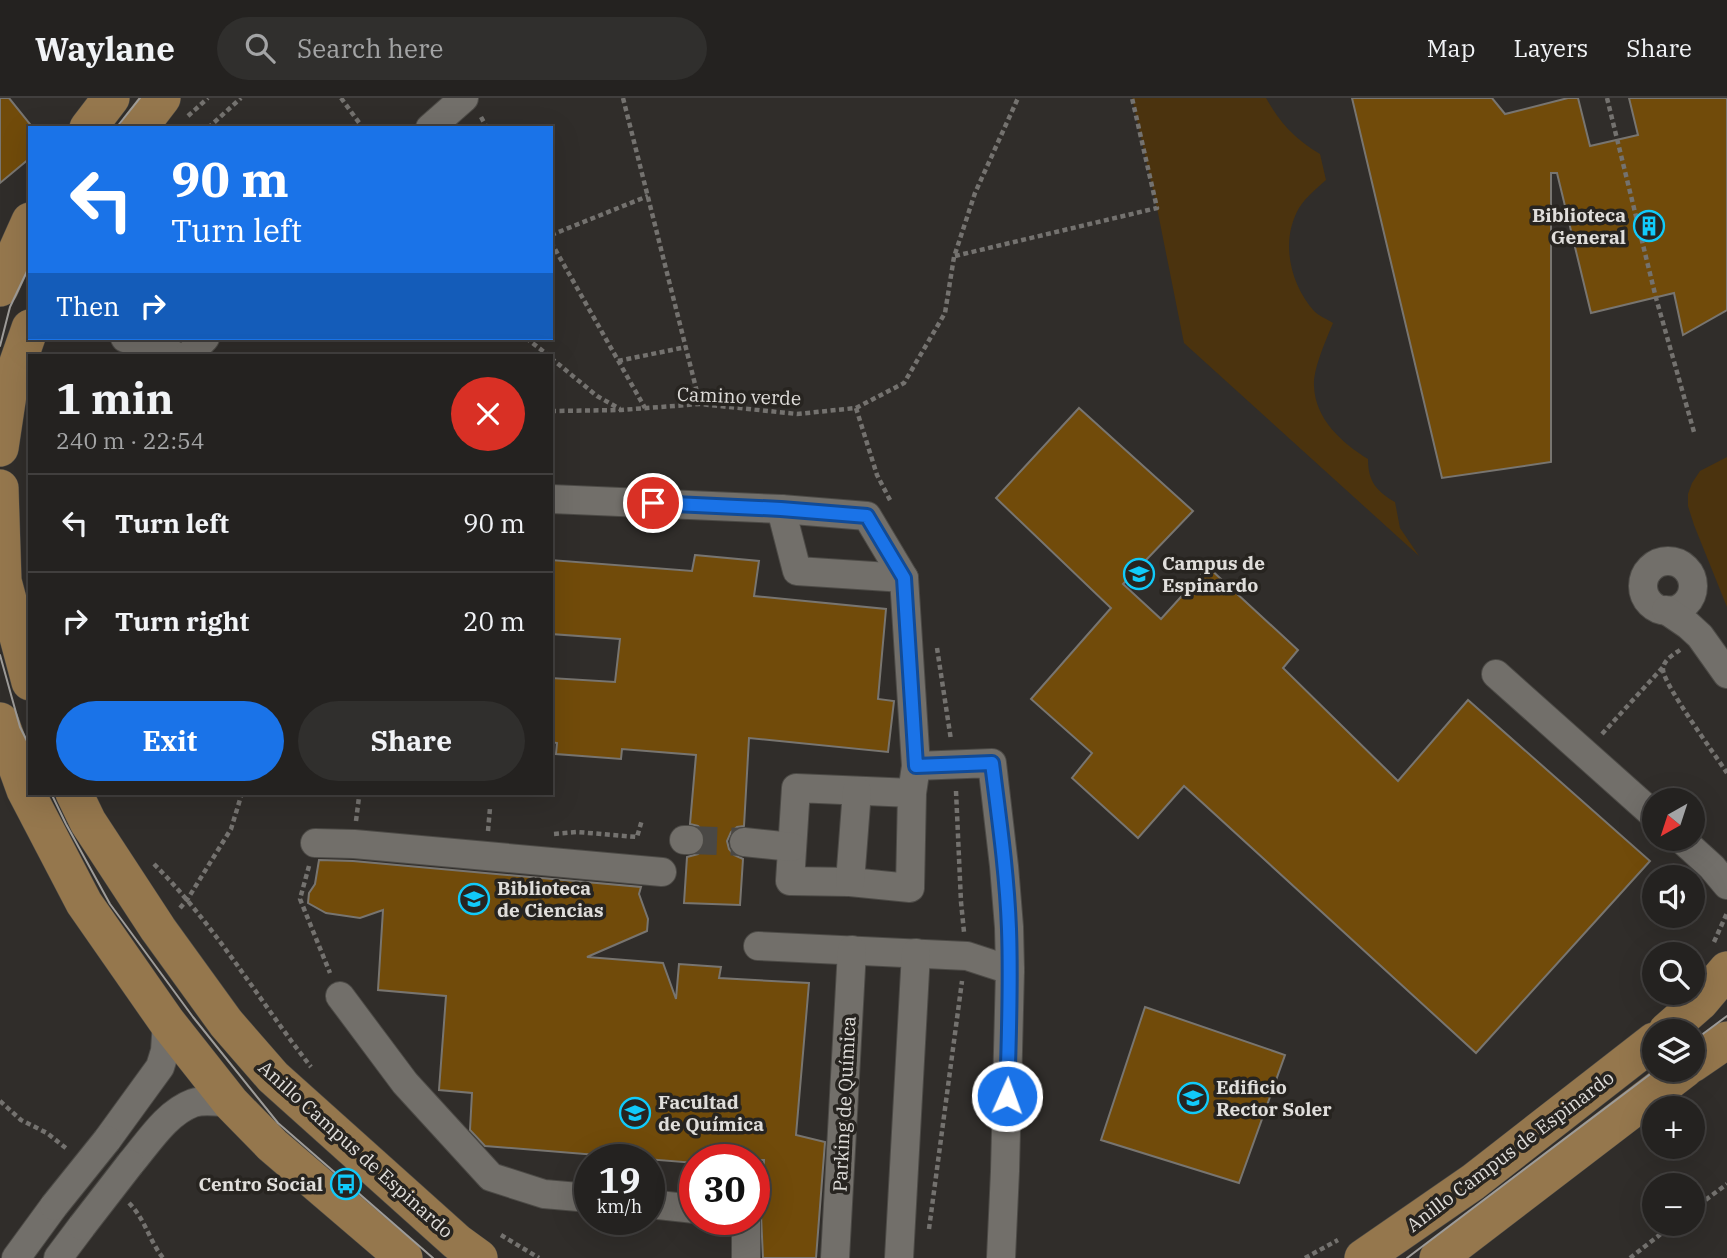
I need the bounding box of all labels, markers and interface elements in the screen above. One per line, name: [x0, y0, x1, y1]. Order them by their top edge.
search box: [217, 17, 707, 80]
text: Waylane: [35, 27, 175, 70]
icon: search: [241, 29, 279, 67]
text: Search here: [297, 31, 443, 65]
text: Map: [1427, 32, 1475, 64]
text: Layers: [1513, 32, 1588, 64]
text: Share: [1626, 32, 1692, 64]
text: 90 m: [171, 147, 289, 210]
icon: left: [56, 154, 147, 245]
place label: Biblioteca General: [1532, 203, 1626, 249]
text: Turn left: [171, 209, 302, 251]
building icon: Biblioteca General: [1632, 209, 1666, 243]
icon: right: [134, 287, 172, 325]
text: Then: [56, 289, 120, 323]
text: 1 min: [56, 371, 174, 426]
button: close: [451, 377, 525, 451]
street label: Camino verde: [677, 382, 801, 410]
text: 240 m · 22:54: [56, 425, 205, 455]
pin: [623, 473, 683, 533]
icon: arrive: [634, 484, 672, 522]
icon: left: [56, 504, 94, 542]
text: Turn left: [115, 506, 229, 540]
text: 90 m: [463, 506, 525, 540]
place label: Campus de Espinardo: [1162, 551, 1265, 597]
school or university icon: Campus de Espinardo: [1122, 557, 1156, 591]
icon: right: [56, 602, 94, 640]
text: Turn right: [115, 604, 249, 638]
text: 20 m: [463, 604, 525, 638]
button: Exit: [56, 701, 284, 781]
button: Share: [298, 701, 525, 781]
north arrow: [1642, 788, 1704, 850]
map controls: [1642, 788, 1705, 1236]
button: sound: [1642, 865, 1705, 928]
place label: Biblioteca de Ciencias: [497, 876, 604, 922]
school or university icon: Biblioteca de Ciencias: [457, 882, 491, 916]
button: search: [1642, 942, 1705, 1005]
street label: Parking de Química: [827, 1015, 861, 1193]
button: layers: [1642, 1019, 1705, 1082]
street label: Anillo Campus de Espinardo: [254, 1055, 458, 1243]
position arrow: [970, 1059, 1044, 1133]
street label: Anillo Campus de Espinardo: [1401, 1065, 1619, 1237]
place label: Edificio Rector Soler: [1216, 1075, 1332, 1121]
school or university icon: Edificio Rector Soler: [1176, 1081, 1210, 1115]
place label: Facultad de Química: [658, 1090, 764, 1136]
school or university icon: Facultad de Química: [618, 1096, 652, 1130]
button: +: [1642, 1096, 1705, 1159]
speed limit sign: 30: [679, 1144, 770, 1235]
text: 19: [598, 1157, 641, 1203]
bus stop icon: Centro Social: [329, 1167, 363, 1201]
place label: Centro Social: [199, 1172, 323, 1196]
button: −: [1642, 1173, 1705, 1236]
text: km/h: [597, 1195, 642, 1218]

